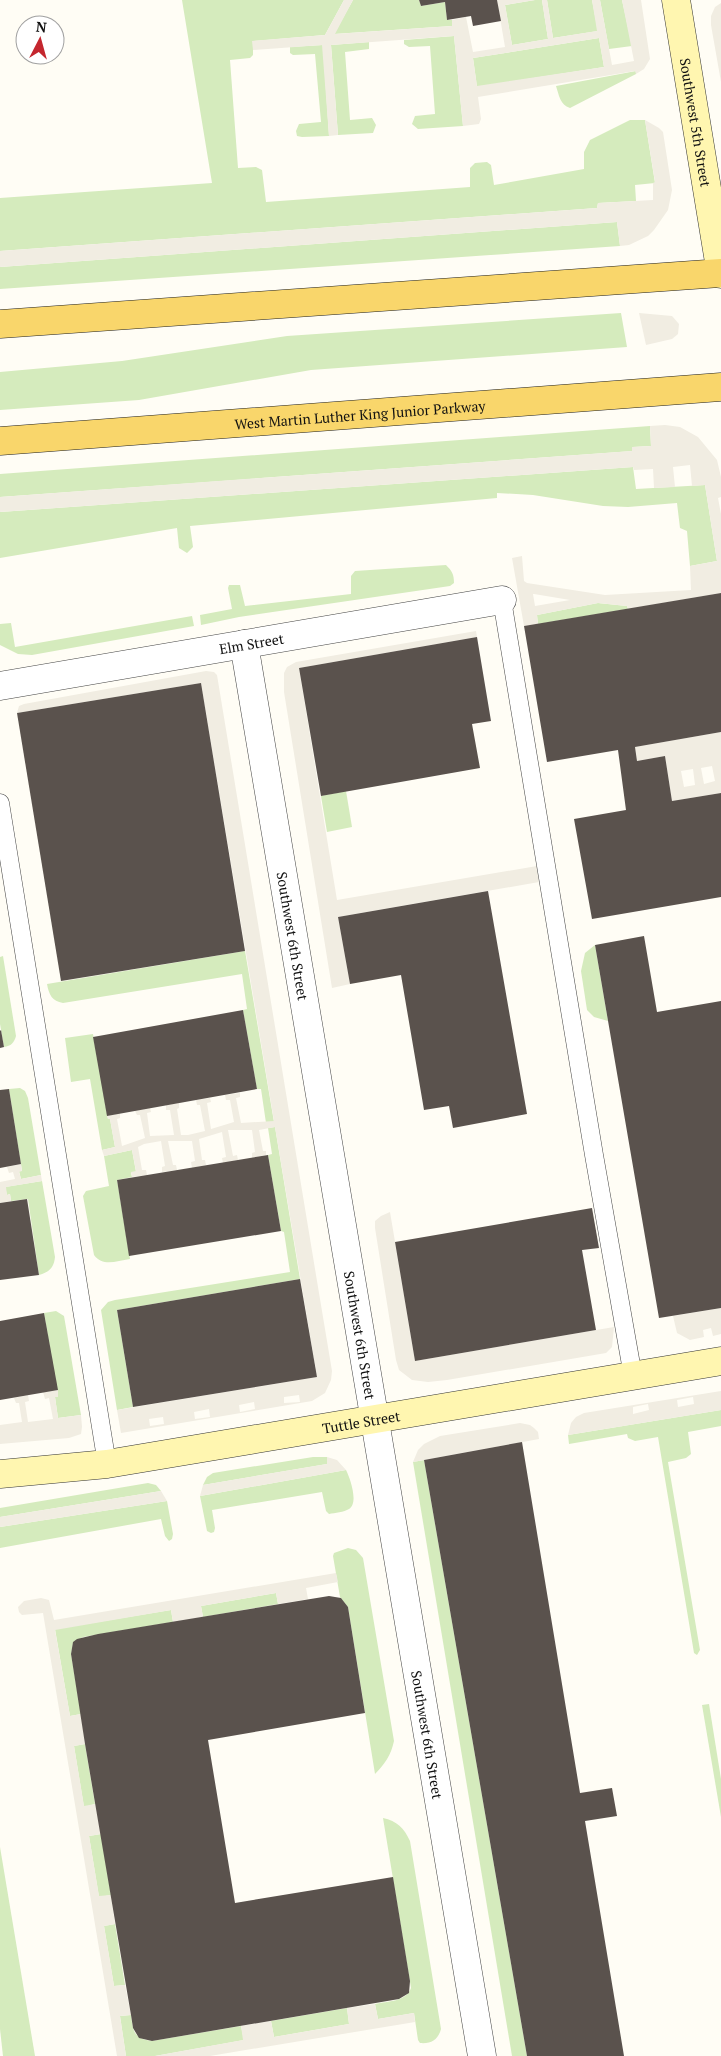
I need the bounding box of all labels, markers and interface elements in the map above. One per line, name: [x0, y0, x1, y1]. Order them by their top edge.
north arrow: [15, 15, 65, 65]
text: N: [35, 17, 48, 37]
street label: Southwest 5th Street: [676, 57, 716, 189]
street label: West Martin Luther King Junior Parkway: [234, 395, 487, 433]
street label: Elm Street: [218, 628, 286, 658]
street label: Southwest 6th Street: [273, 870, 314, 1002]
street label: Southwest 6th Street: [340, 1269, 381, 1402]
street label: Tuttle Street: [321, 1405, 402, 1437]
street label: Southwest 6th Street: [408, 1669, 448, 1801]

